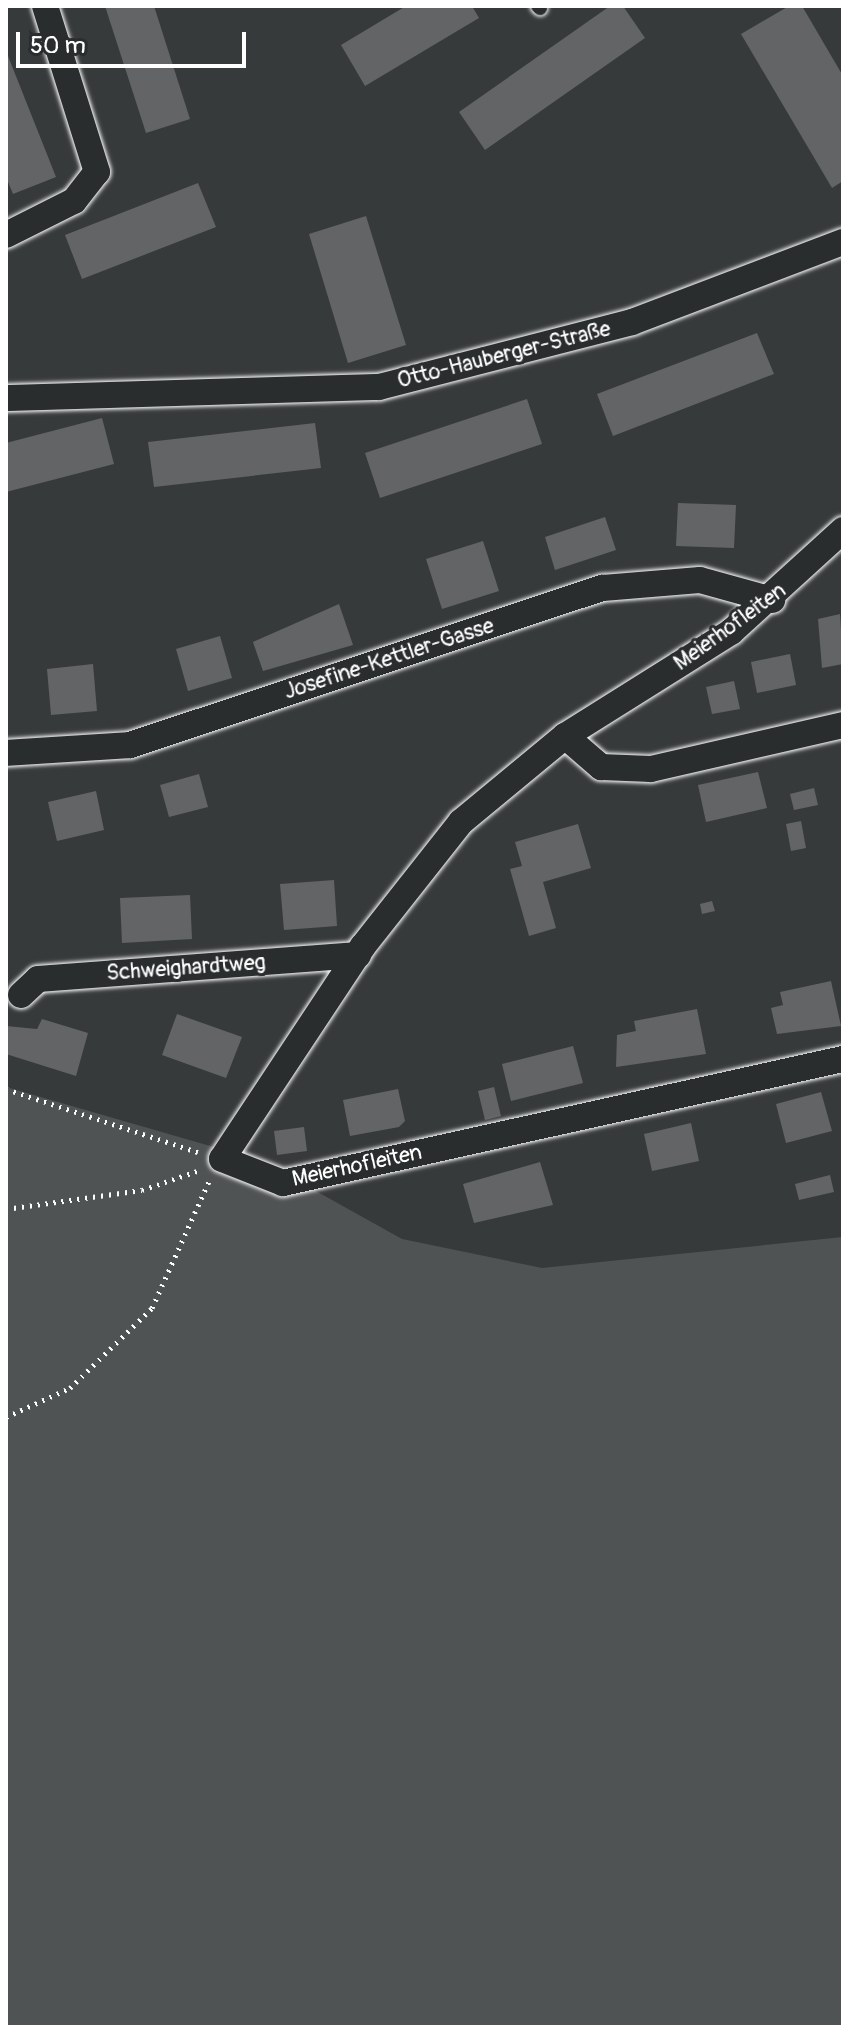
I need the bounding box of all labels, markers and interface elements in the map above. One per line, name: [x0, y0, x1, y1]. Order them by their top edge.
scale bar: [20, 16, 250, 66]
text: 50 m: [30, 31, 86, 60]
street label: Otto-Hauberger-Straße: [395, 316, 613, 394]
street label: Meierhofleiten: [669, 578, 791, 676]
street label: Josefine-Kettler-Gasse: [281, 613, 497, 705]
street label: Schweighardtweg: [105, 949, 267, 987]
street label: Meierhofleiten: [290, 1139, 424, 1193]

